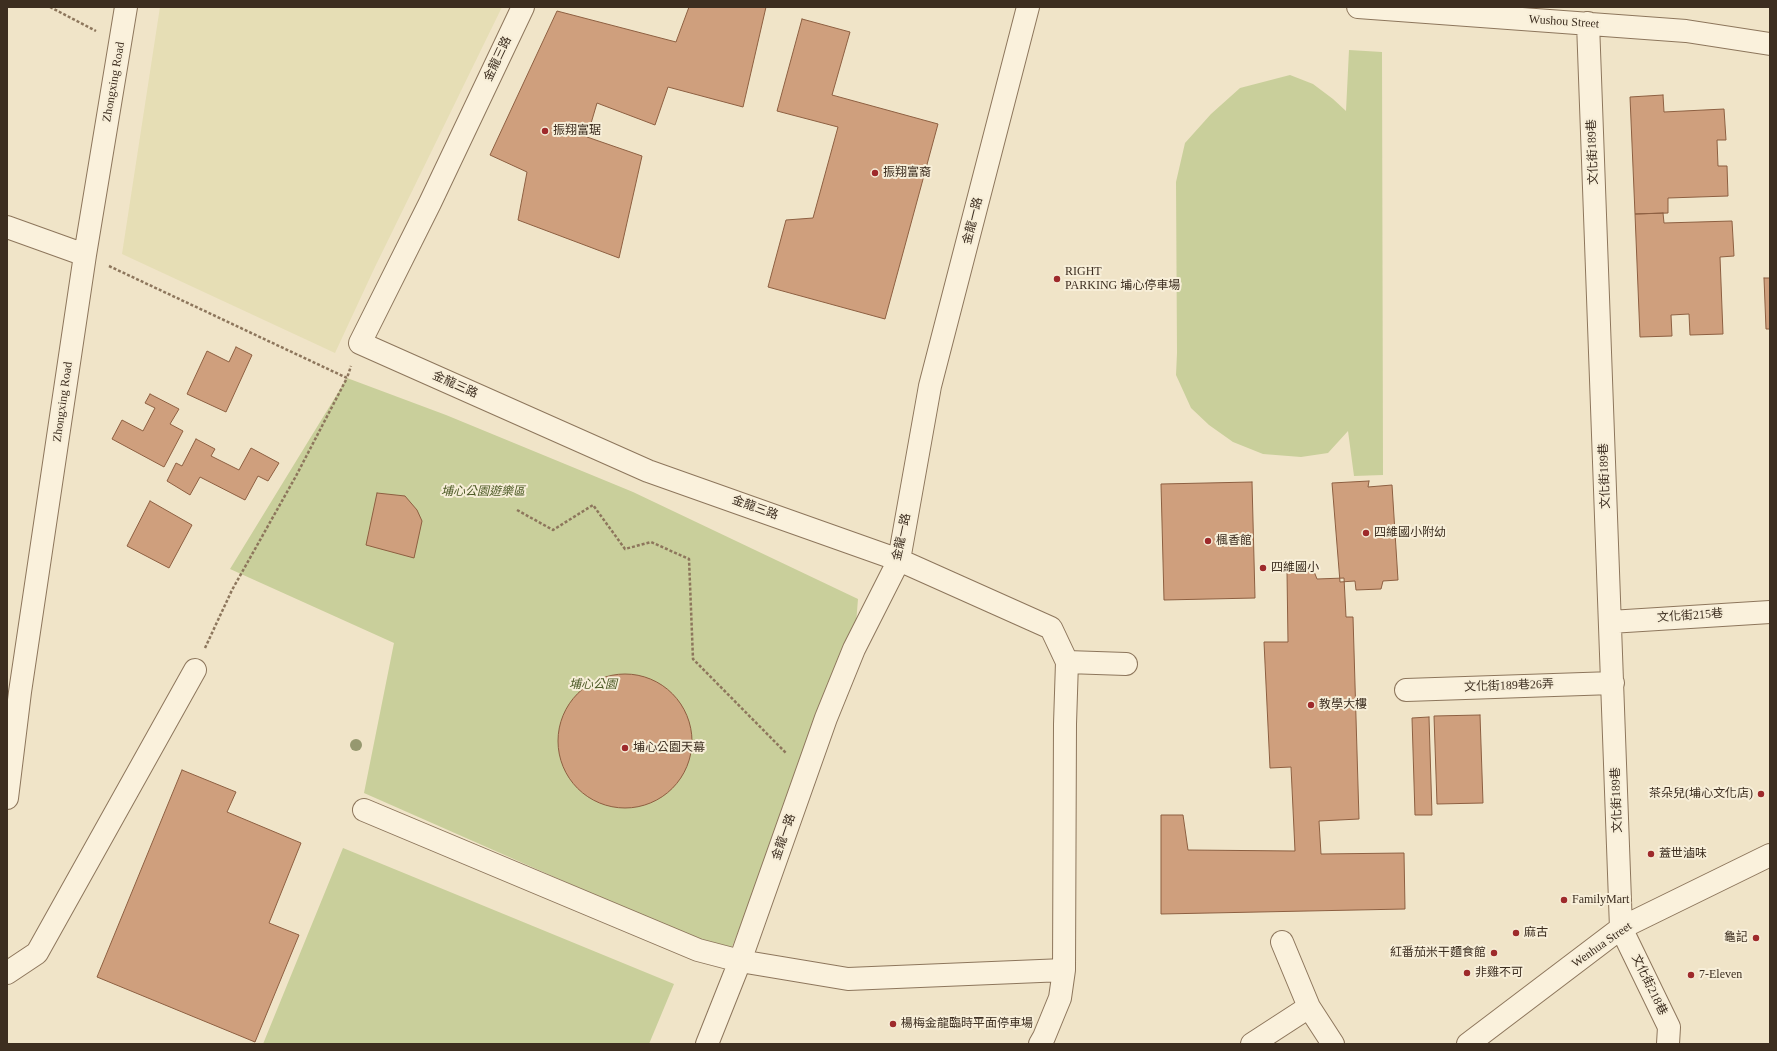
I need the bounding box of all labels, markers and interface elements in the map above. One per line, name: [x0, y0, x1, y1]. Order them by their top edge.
street label: Wushou Street: [1528, 12, 1600, 32]
street label: 金龍三路: [481, 34, 515, 84]
street label: Zhongxing Road: [100, 41, 128, 123]
street label: 文化街189巷: [1585, 119, 1601, 185]
place label: 振翔富琚: [553, 124, 601, 138]
marker: 振翔富琚: [540, 126, 550, 136]
place label: 振翔富裔: [883, 166, 931, 180]
marker: 振翔富裔: [870, 168, 880, 178]
street label: 金龍一路: [960, 196, 986, 246]
place label: RIGHT PARKING 埔心停車場: [1065, 265, 1180, 293]
marker: RIGHT PARKING 埔心停車場: [1052, 274, 1062, 284]
street label: Zhongxing Road: [50, 361, 76, 443]
street label: 金龍三路: [430, 369, 480, 401]
street label: 文化街189巷: [1597, 443, 1613, 509]
park label: 埔心公園遊樂區: [441, 485, 525, 499]
street label: 金龍三路: [730, 493, 780, 523]
street label: 金龍一路: [890, 512, 914, 562]
place label: 四維國小附幼: [1374, 526, 1446, 540]
marker: 四維國小附幼: [1361, 528, 1371, 538]
place label: 楓香館: [1216, 534, 1252, 548]
marker: 楓香館: [1203, 536, 1213, 546]
place label: 四維國小: [1271, 561, 1319, 575]
marker: 四維國小: [1258, 563, 1268, 573]
street label: 文化街215巷: [1657, 607, 1723, 625]
street label: 文化街189巷26弄: [1464, 677, 1554, 695]
park label: 埔心公園: [569, 678, 617, 692]
place label: 教學大樓: [1319, 698, 1367, 712]
marker: 教學大樓: [1306, 700, 1316, 710]
place label: 埔心公園天幕: [633, 741, 705, 755]
marker: 埔心公園天幕: [620, 743, 630, 753]
street label: 文化街189巷: [1609, 767, 1625, 833]
place label: 茶朵兒(埔心文化店): [1649, 787, 1753, 801]
marker: 茶朵兒(埔心文化店): [1756, 789, 1766, 799]
street label: 金龍一路: [769, 812, 799, 862]
place label: 蓋世滷味: [1659, 847, 1707, 861]
marker: 蓋世滷味: [1646, 849, 1656, 859]
place label: FamilyMart: [1572, 893, 1629, 907]
marker: FamilyMart: [1559, 895, 1569, 905]
street label: Wenhua Street: [1569, 919, 1635, 971]
place label: 麻古: [1524, 926, 1548, 940]
marker: 麻古: [1511, 928, 1521, 938]
place label: 龜記: [1724, 931, 1748, 945]
marker: 龜記: [1751, 933, 1761, 943]
place label: 紅番茄米干麵食館: [1390, 946, 1486, 960]
marker: 紅番茄米干麵食館: [1489, 948, 1499, 958]
street label: 文化街218巷: [1628, 952, 1670, 1018]
place label: 非雞不可: [1475, 966, 1523, 980]
marker: 非雞不可: [1462, 968, 1472, 978]
place label: 7-Eleven: [1699, 968, 1742, 982]
marker: 7-Eleven: [1686, 970, 1696, 980]
place label: 楊梅金龍臨時平面停車場: [901, 1017, 1033, 1031]
marker: 楊梅金龍臨時平面停車場: [888, 1019, 898, 1029]

